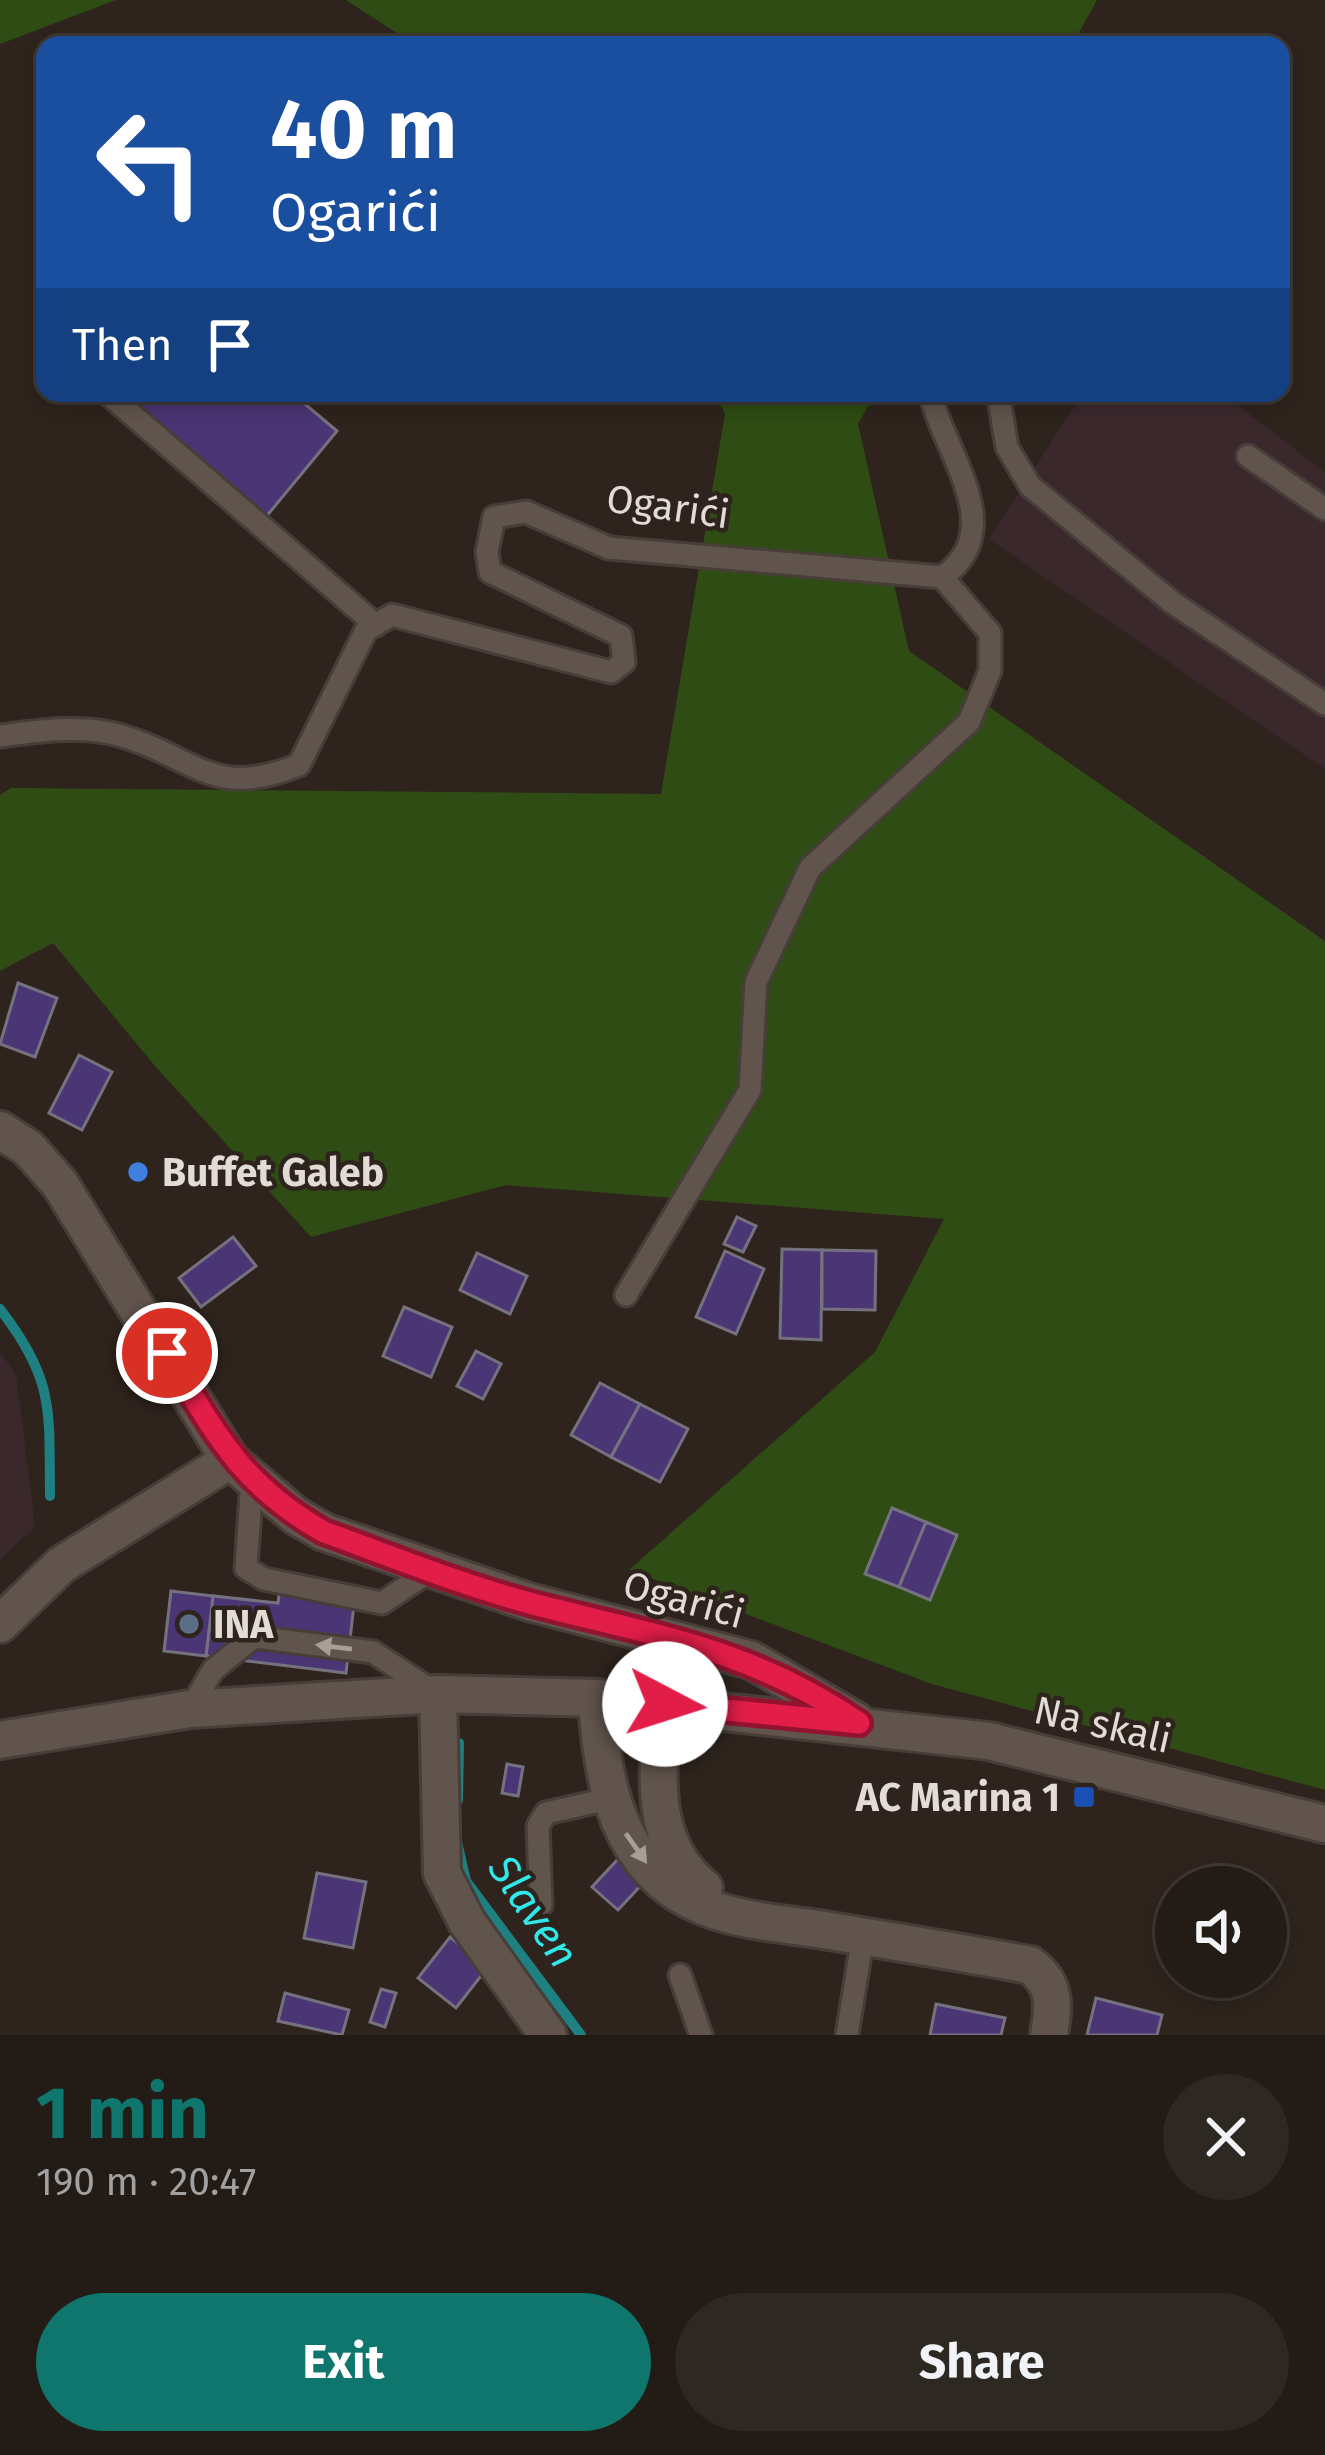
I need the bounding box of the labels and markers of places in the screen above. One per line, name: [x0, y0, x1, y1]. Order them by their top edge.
place label: Buffet Galeb: [162, 1150, 384, 1196]
marker: Buffet Galeb: [125, 1159, 151, 1185]
pin: [116, 1302, 218, 1404]
place label: INA: [213, 1602, 274, 1648]
marker: INA: [176, 1611, 202, 1637]
place label: AC Marina 1: [855, 1775, 1060, 1821]
marker: AC Marina 1: [1071, 1784, 1097, 1810]

